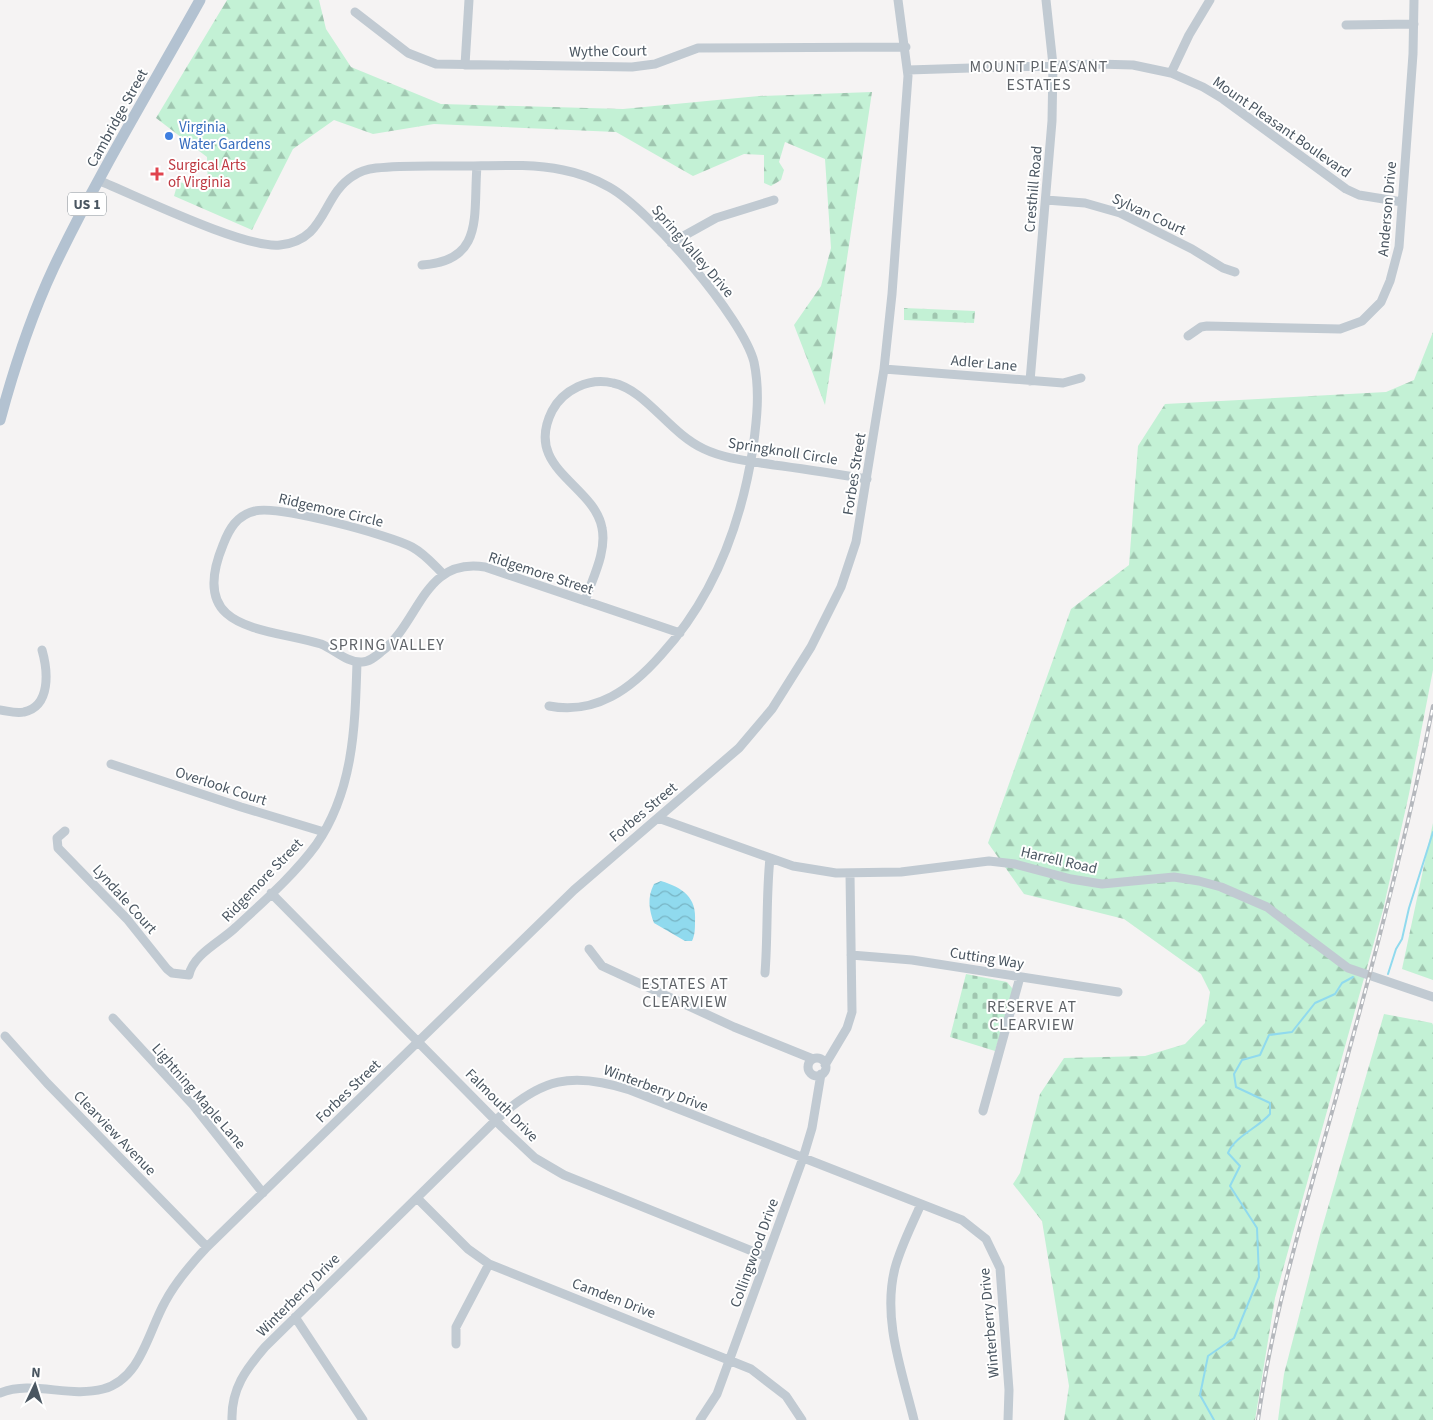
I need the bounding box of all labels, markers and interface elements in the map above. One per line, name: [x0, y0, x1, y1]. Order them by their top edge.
street label: Wythe Court: [569, 40, 647, 63]
district label: MOUNT PLEASANT ESTATES: [970, 56, 1108, 96]
street label: Cambridge Street: [82, 65, 153, 171]
street label: Mount Pleasant Boulevard: [1208, 72, 1355, 183]
place label: Virginia Water Gardens: [179, 117, 271, 155]
marker: Virginia Water Gardens: [163, 130, 175, 142]
street label: Cresthill Road: [1019, 145, 1048, 233]
place label: Surgical Arts of Virginia: [168, 155, 246, 193]
street label: Anderson Drive: [1373, 161, 1402, 257]
marker: Surgical Arts of Virginia: [150, 167, 164, 181]
street label: Sylvan Court: [1108, 188, 1189, 241]
road number: US 1: [68, 192, 106, 215]
street label: Spring Valley Drive: [646, 200, 739, 302]
street label: Adler Lane: [950, 350, 1018, 377]
street label: Forbes Street: [838, 431, 871, 517]
street label: Springknoll Circle: [727, 432, 839, 471]
street label: Ridgemore Circle: [276, 488, 385, 533]
street label: Ridgemore Street: [486, 547, 596, 600]
district label: SPRING VALLEY: [329, 634, 445, 656]
street label: Overlook Court: [172, 762, 269, 811]
street label: Forbes Street: [605, 778, 682, 847]
street label: Ridgemore Street: [217, 834, 308, 927]
street label: Harrell Road: [1019, 841, 1099, 879]
street label: Lyndale Court: [88, 860, 162, 939]
street label: Cutting Way: [948, 942, 1026, 975]
district label: ESTATES AT CLEARVIEW: [641, 973, 729, 1013]
district label: RESERVE AT CLEARVIEW: [987, 996, 1077, 1036]
street label: Lightning Maple Lane: [147, 1039, 250, 1154]
street label: Forbes Street: [311, 1055, 386, 1128]
street label: Winterberry Drive: [600, 1060, 711, 1117]
street label: Falmouth Drive: [460, 1064, 543, 1147]
street label: Clearview Avenue: [69, 1086, 161, 1181]
street label: Collingwood Drive: [725, 1196, 784, 1311]
street label: Winterberry Drive: [252, 1249, 345, 1342]
street label: Winterberry Drive: [974, 1267, 1005, 1379]
street label: Camden Drive: [569, 1273, 659, 1324]
north arrow: [10, 1360, 60, 1410]
text: N: [30, 1363, 41, 1383]

